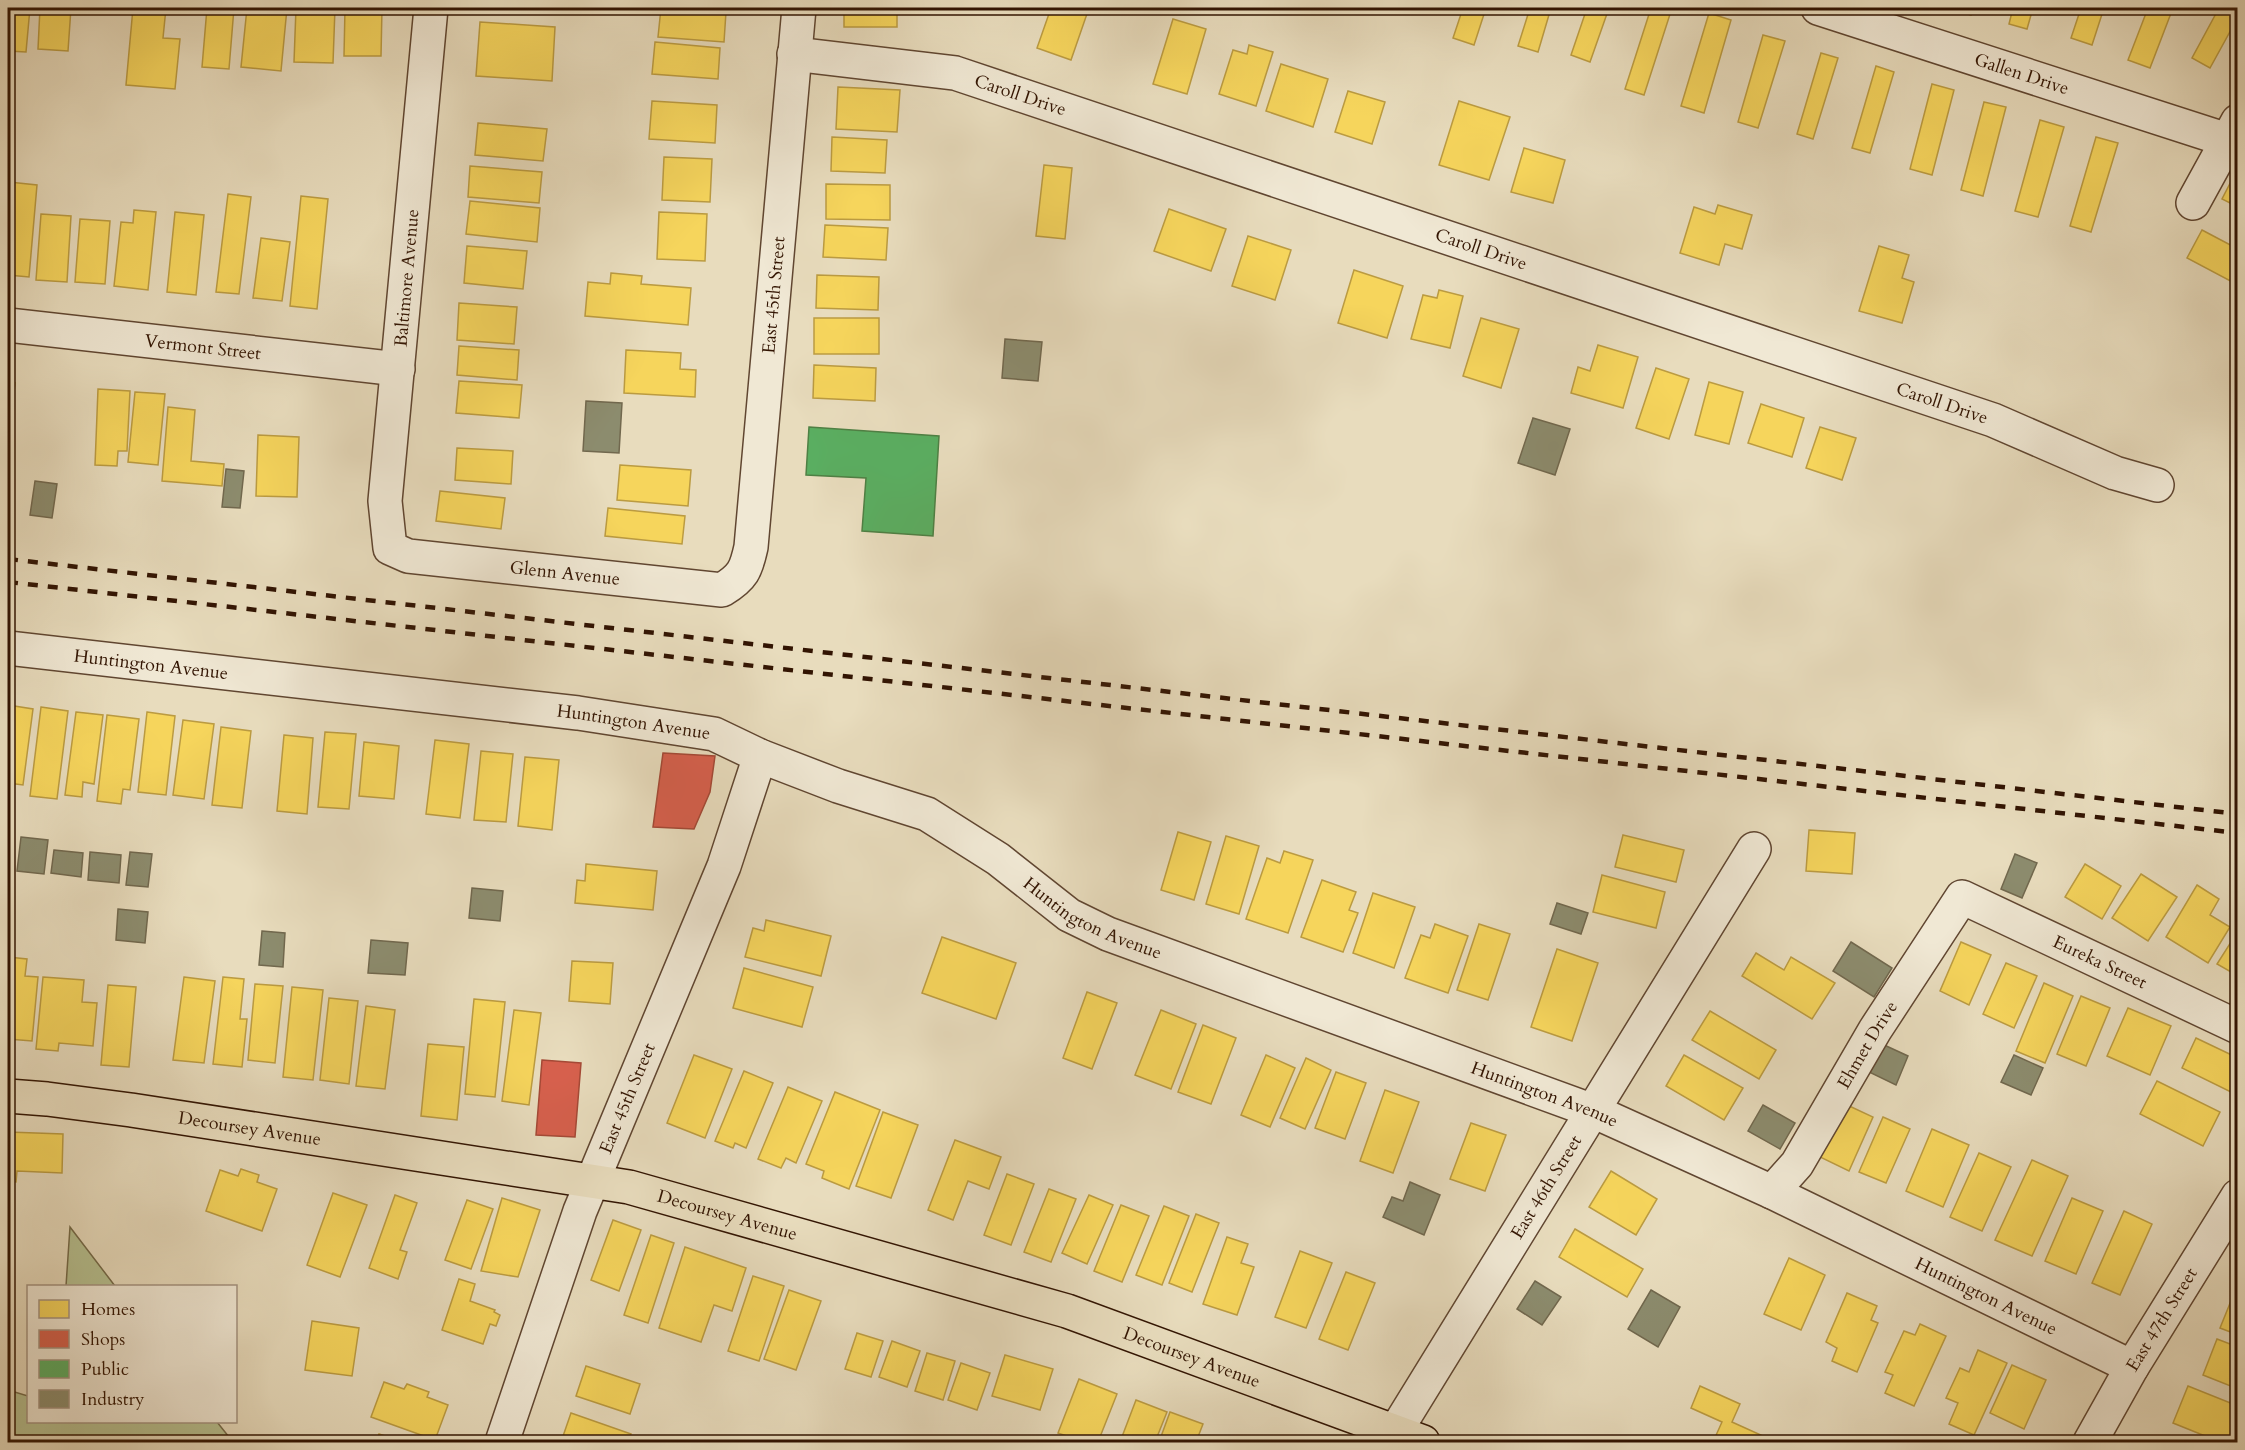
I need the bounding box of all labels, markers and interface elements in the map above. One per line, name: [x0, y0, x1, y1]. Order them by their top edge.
street label: Gallen Drive: [1971, 47, 2072, 101]
street label: Caroll Drive: [971, 68, 1070, 122]
street label: Baltimore Avenue: [389, 208, 425, 348]
street label: Caroll Drive: [1432, 222, 1530, 276]
street label: East 45th Street: [756, 235, 791, 355]
street label: Vermont Street: [143, 328, 263, 366]
street label: Caroll Drive: [1893, 376, 1991, 430]
street label: Glenn Avenue: [509, 555, 621, 591]
street label: Huntington Avenue: [73, 643, 230, 686]
street label: Huntington Avenue: [555, 698, 712, 746]
street label: Huntington Avenue: [1018, 871, 1165, 965]
street label: Eureka Street: [2049, 929, 2151, 995]
street label: Ehmet Drive: [1831, 996, 1903, 1093]
street label: East 45th Street: [593, 1039, 661, 1157]
street label: Huntington Avenue: [1468, 1055, 1622, 1133]
street label: Decoursey Avenue: [177, 1105, 323, 1152]
street label: East 46th Street: [1505, 1130, 1588, 1243]
street label: Decoursey Avenue: [655, 1183, 800, 1247]
street label: Huntington Avenue: [1911, 1251, 2061, 1341]
street label: East 47th Street: [2120, 1262, 2203, 1376]
legend: [27, 1285, 237, 1423]
text: Homes: [81, 1297, 135, 1322]
street label: Decoursey Avenue: [1120, 1320, 1264, 1394]
text: Shops: [81, 1327, 125, 1352]
text: Public: [81, 1357, 129, 1382]
text: Industry: [81, 1387, 145, 1412]

